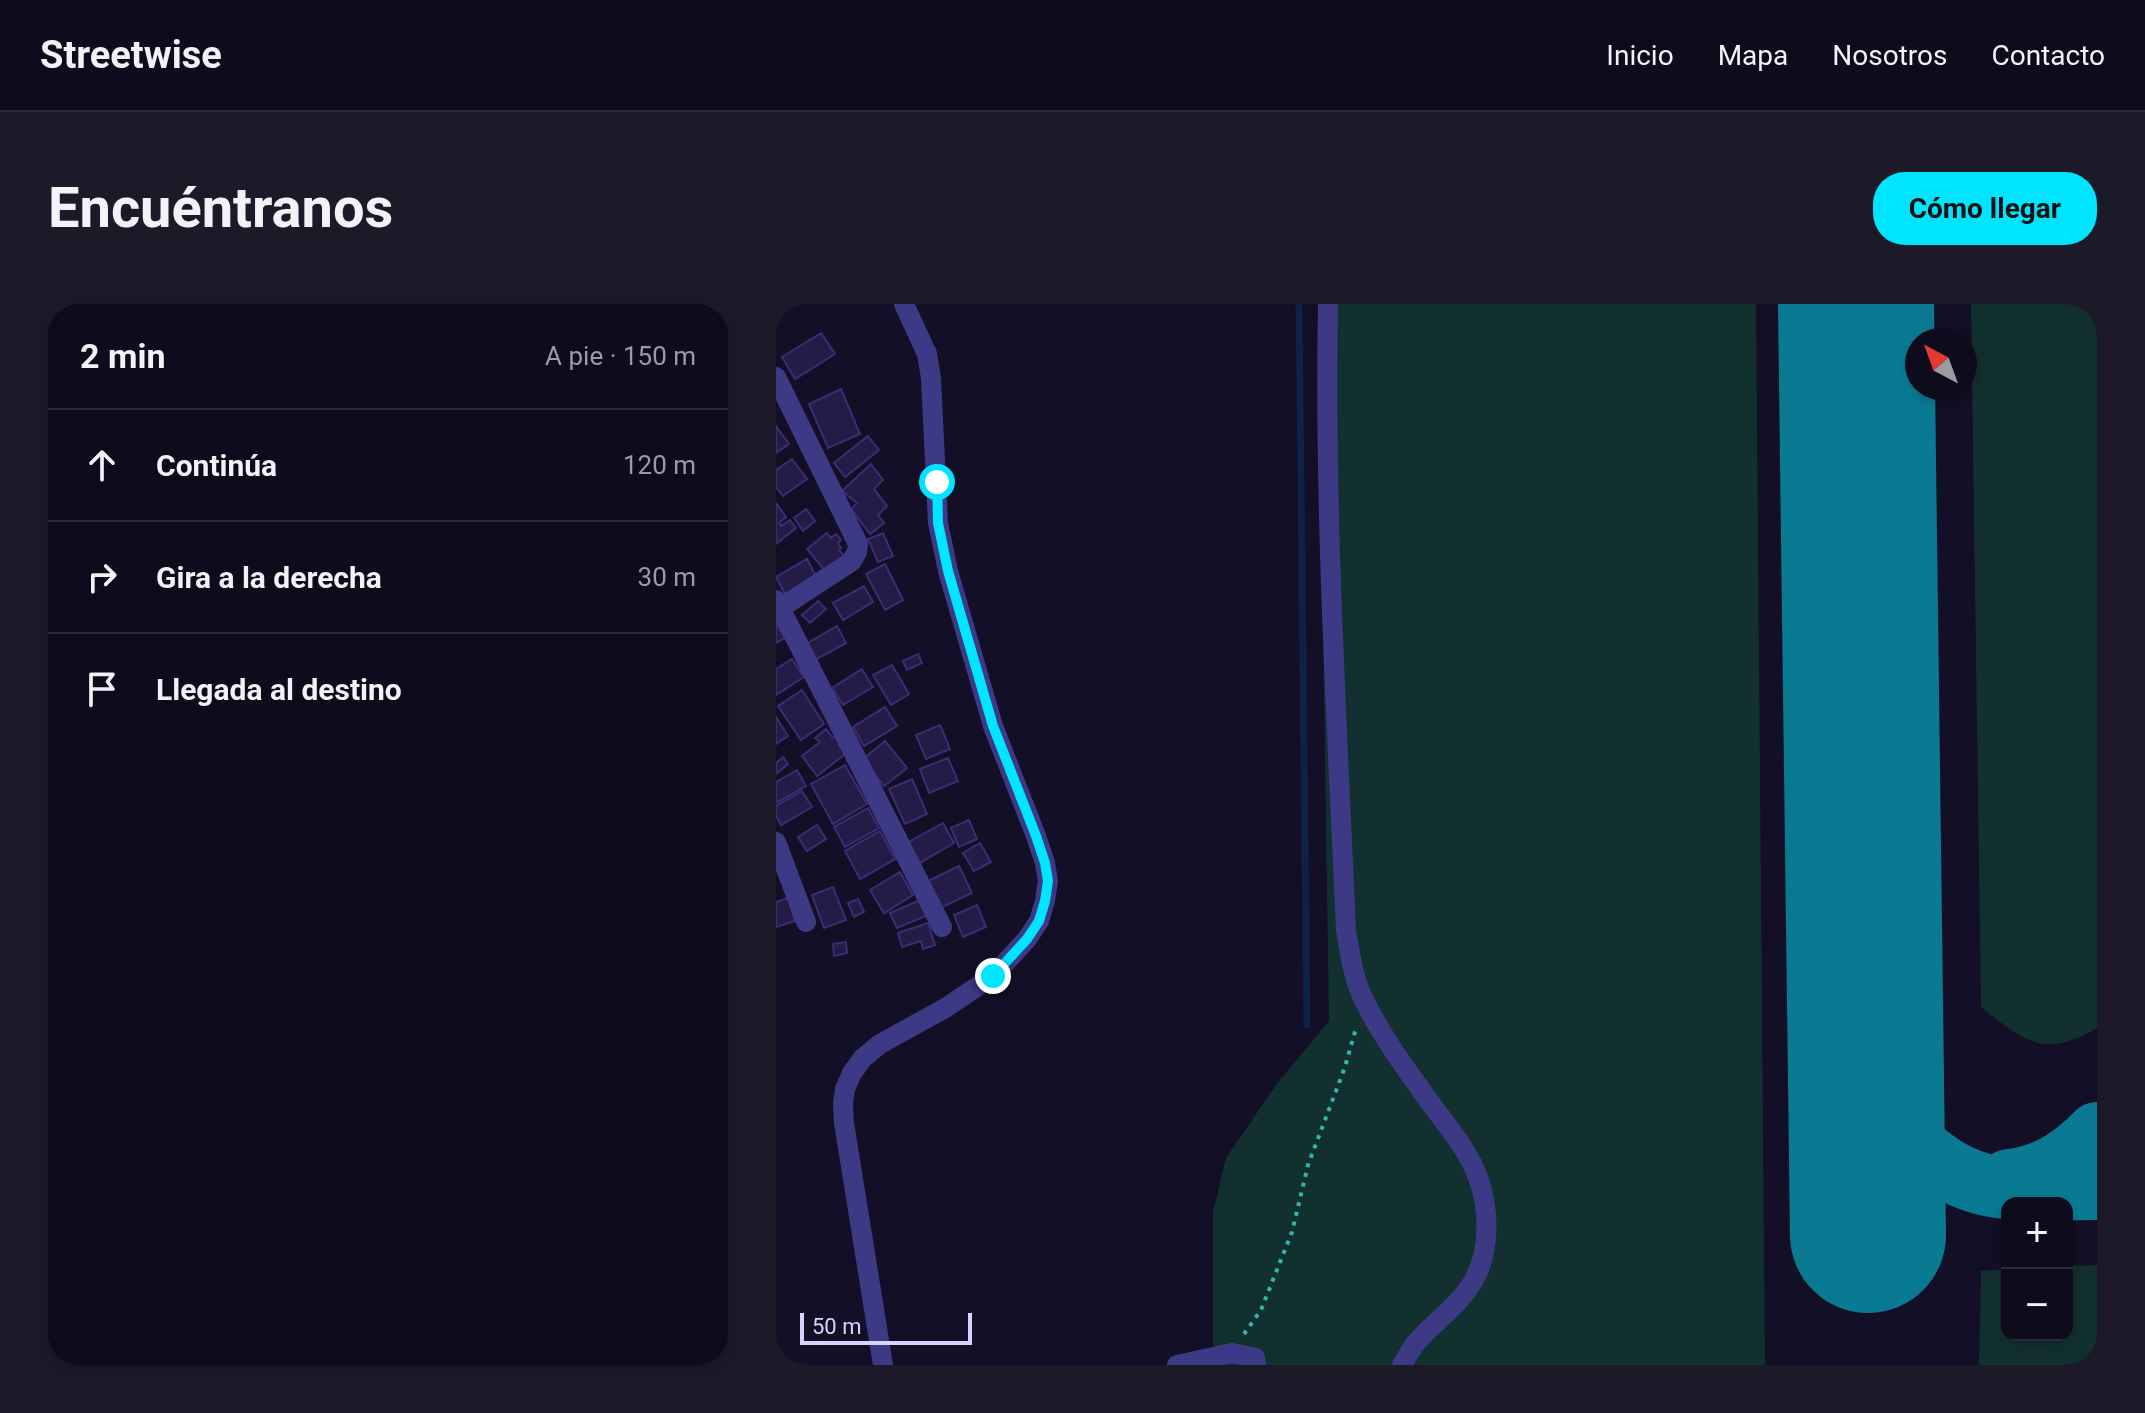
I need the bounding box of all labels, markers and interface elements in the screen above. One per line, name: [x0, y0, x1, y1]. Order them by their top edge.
text: Streetwise: [40, 33, 222, 77]
text: Inicio: [1606, 39, 1674, 72]
text: Mapa: [1718, 39, 1788, 72]
text: Nosotros: [1832, 39, 1947, 72]
text: Contacto: [1991, 39, 2105, 72]
button: Cómo llegar: [1873, 172, 2097, 245]
text: Encuéntranos: [48, 175, 393, 241]
north arrow: [1905, 328, 1977, 400]
text: 2 min: [80, 336, 165, 376]
text: A pie · 150 m: [545, 341, 696, 371]
icon: ahead: [80, 443, 124, 487]
text: Continúa: [156, 448, 277, 483]
text: 120 m: [623, 450, 696, 480]
route start: [919, 464, 955, 500]
icon: right: [80, 555, 124, 599]
text: Gira a la derecha: [156, 560, 382, 595]
text: 30 m: [638, 562, 696, 592]
icon: arrive: [80, 667, 124, 711]
text: Llegada al destino: [156, 672, 402, 707]
route end: [975, 958, 1011, 994]
map controls: [2001, 1197, 2073, 1341]
button: +: [2001, 1197, 2073, 1269]
button: −: [2001, 1269, 2073, 1341]
scale bar: [800, 1309, 972, 1345]
text: 50 m: [812, 1314, 861, 1339]

